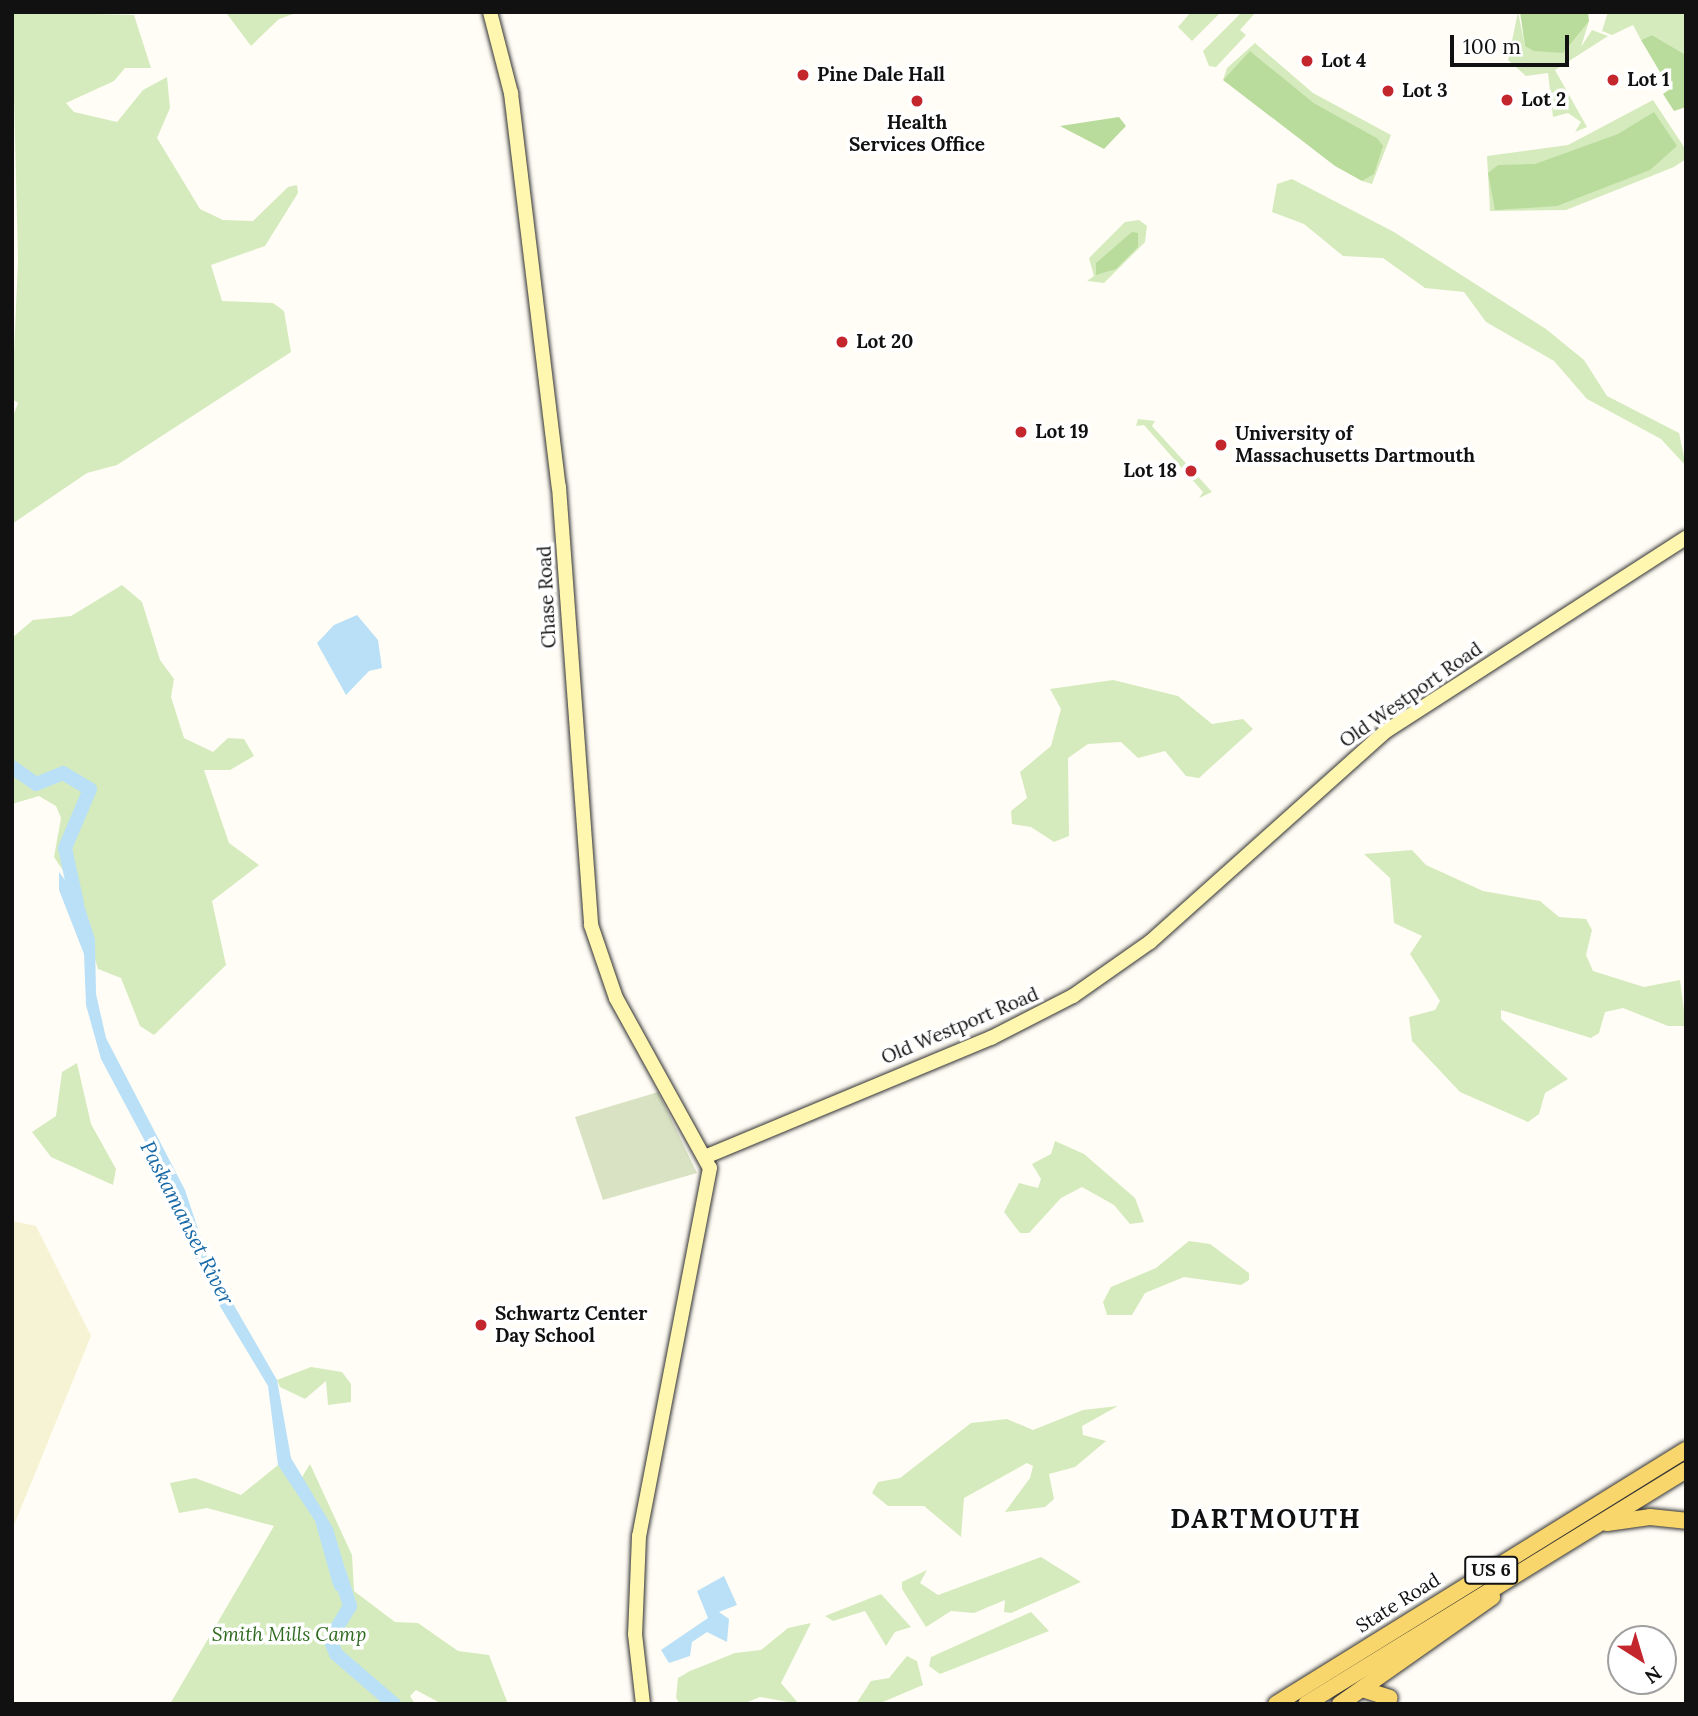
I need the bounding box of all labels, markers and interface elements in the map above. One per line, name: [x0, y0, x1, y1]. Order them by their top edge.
scale bar: [1453, 21, 1572, 65]
text: 100 m: [1463, 33, 1521, 60]
place label: Lot 4: [1321, 50, 1366, 72]
marker: Lot 4: [1299, 53, 1315, 69]
place label: Pine Dale Hall: [817, 64, 945, 86]
marker: Pine Dale Hall: [795, 67, 811, 83]
place label: Lot 1: [1627, 69, 1670, 91]
marker: Lot 1: [1605, 72, 1621, 88]
place label: Lot 3: [1402, 80, 1448, 102]
marker: Lot 3: [1380, 83, 1396, 99]
place label: Lot 2: [1521, 89, 1566, 111]
marker: Lot 2: [1499, 92, 1515, 108]
marker: Health Services Office: [909, 93, 925, 109]
place label: Health Services Office: [849, 112, 985, 156]
place label: Lot 20: [856, 331, 913, 353]
marker: Lot 20: [834, 334, 850, 350]
place label: Lot 19: [1035, 421, 1089, 443]
place label: University of Massachusetts Dartmouth: [1235, 423, 1475, 467]
marker: Lot 19: [1013, 424, 1029, 440]
marker: University of Massachusetts Dartmouth: [1213, 437, 1229, 453]
place label: Lot 18: [1123, 460, 1177, 482]
marker: Lot 18: [1183, 463, 1199, 479]
street label: Chase Road: [533, 545, 561, 649]
street label: Old Westport Road: [1335, 637, 1487, 753]
street label: Old Westport Road: [878, 983, 1042, 1069]
water label: Paskamanset River: [135, 1137, 239, 1309]
place label: Schwartz Center Day School: [495, 1303, 647, 1347]
marker: Schwartz Center Day School: [473, 1317, 489, 1333]
district label: DARTMOUTH: [1171, 1503, 1361, 1535]
road number: US 6: [1463, 1555, 1519, 1584]
street label: State Road: [1352, 1568, 1444, 1638]
park label: Smith Mills Camp: [212, 1624, 366, 1646]
north arrow: [1607, 1625, 1677, 1695]
text: N: [1640, 1661, 1667, 1689]

